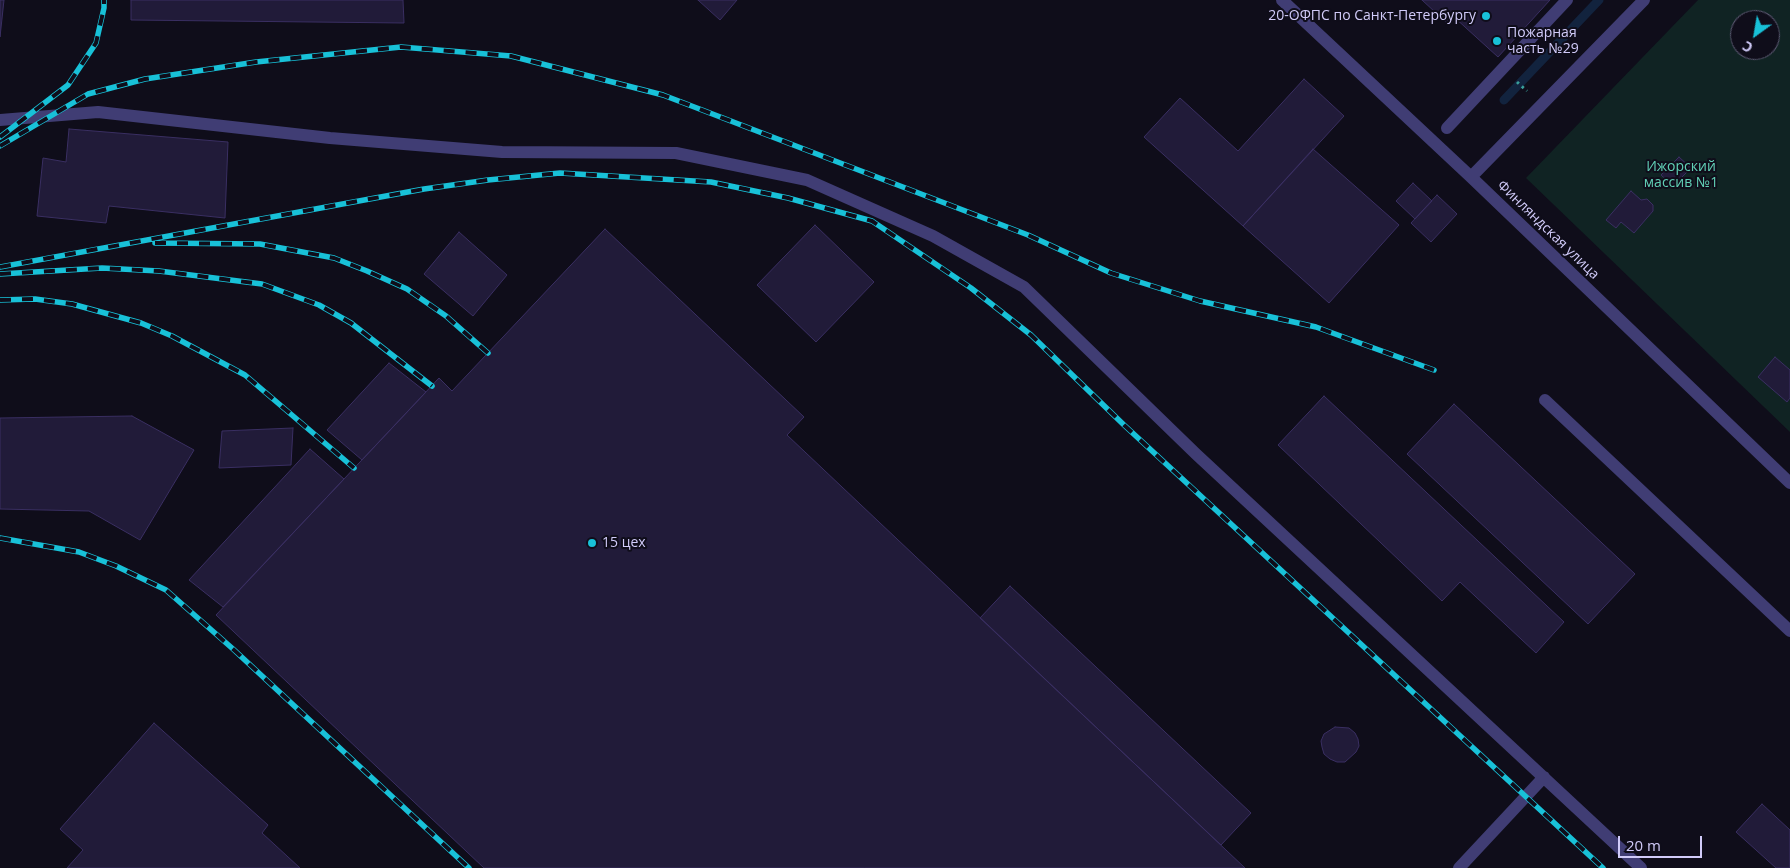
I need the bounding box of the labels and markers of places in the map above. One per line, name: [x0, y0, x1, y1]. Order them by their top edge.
place label: 20-ОФПС по Санкт-Петербургу: [1268, 8, 1476, 24]
marker: 20-ОФПС по Санкт-Петербургу: [1480, 10, 1492, 22]
place label: Пожарная часть №29: [1507, 25, 1579, 58]
marker: Пожарная часть №29: [1491, 35, 1503, 47]
place label: 15 цех: [602, 535, 646, 551]
marker: 15 цех: [586, 537, 598, 549]

